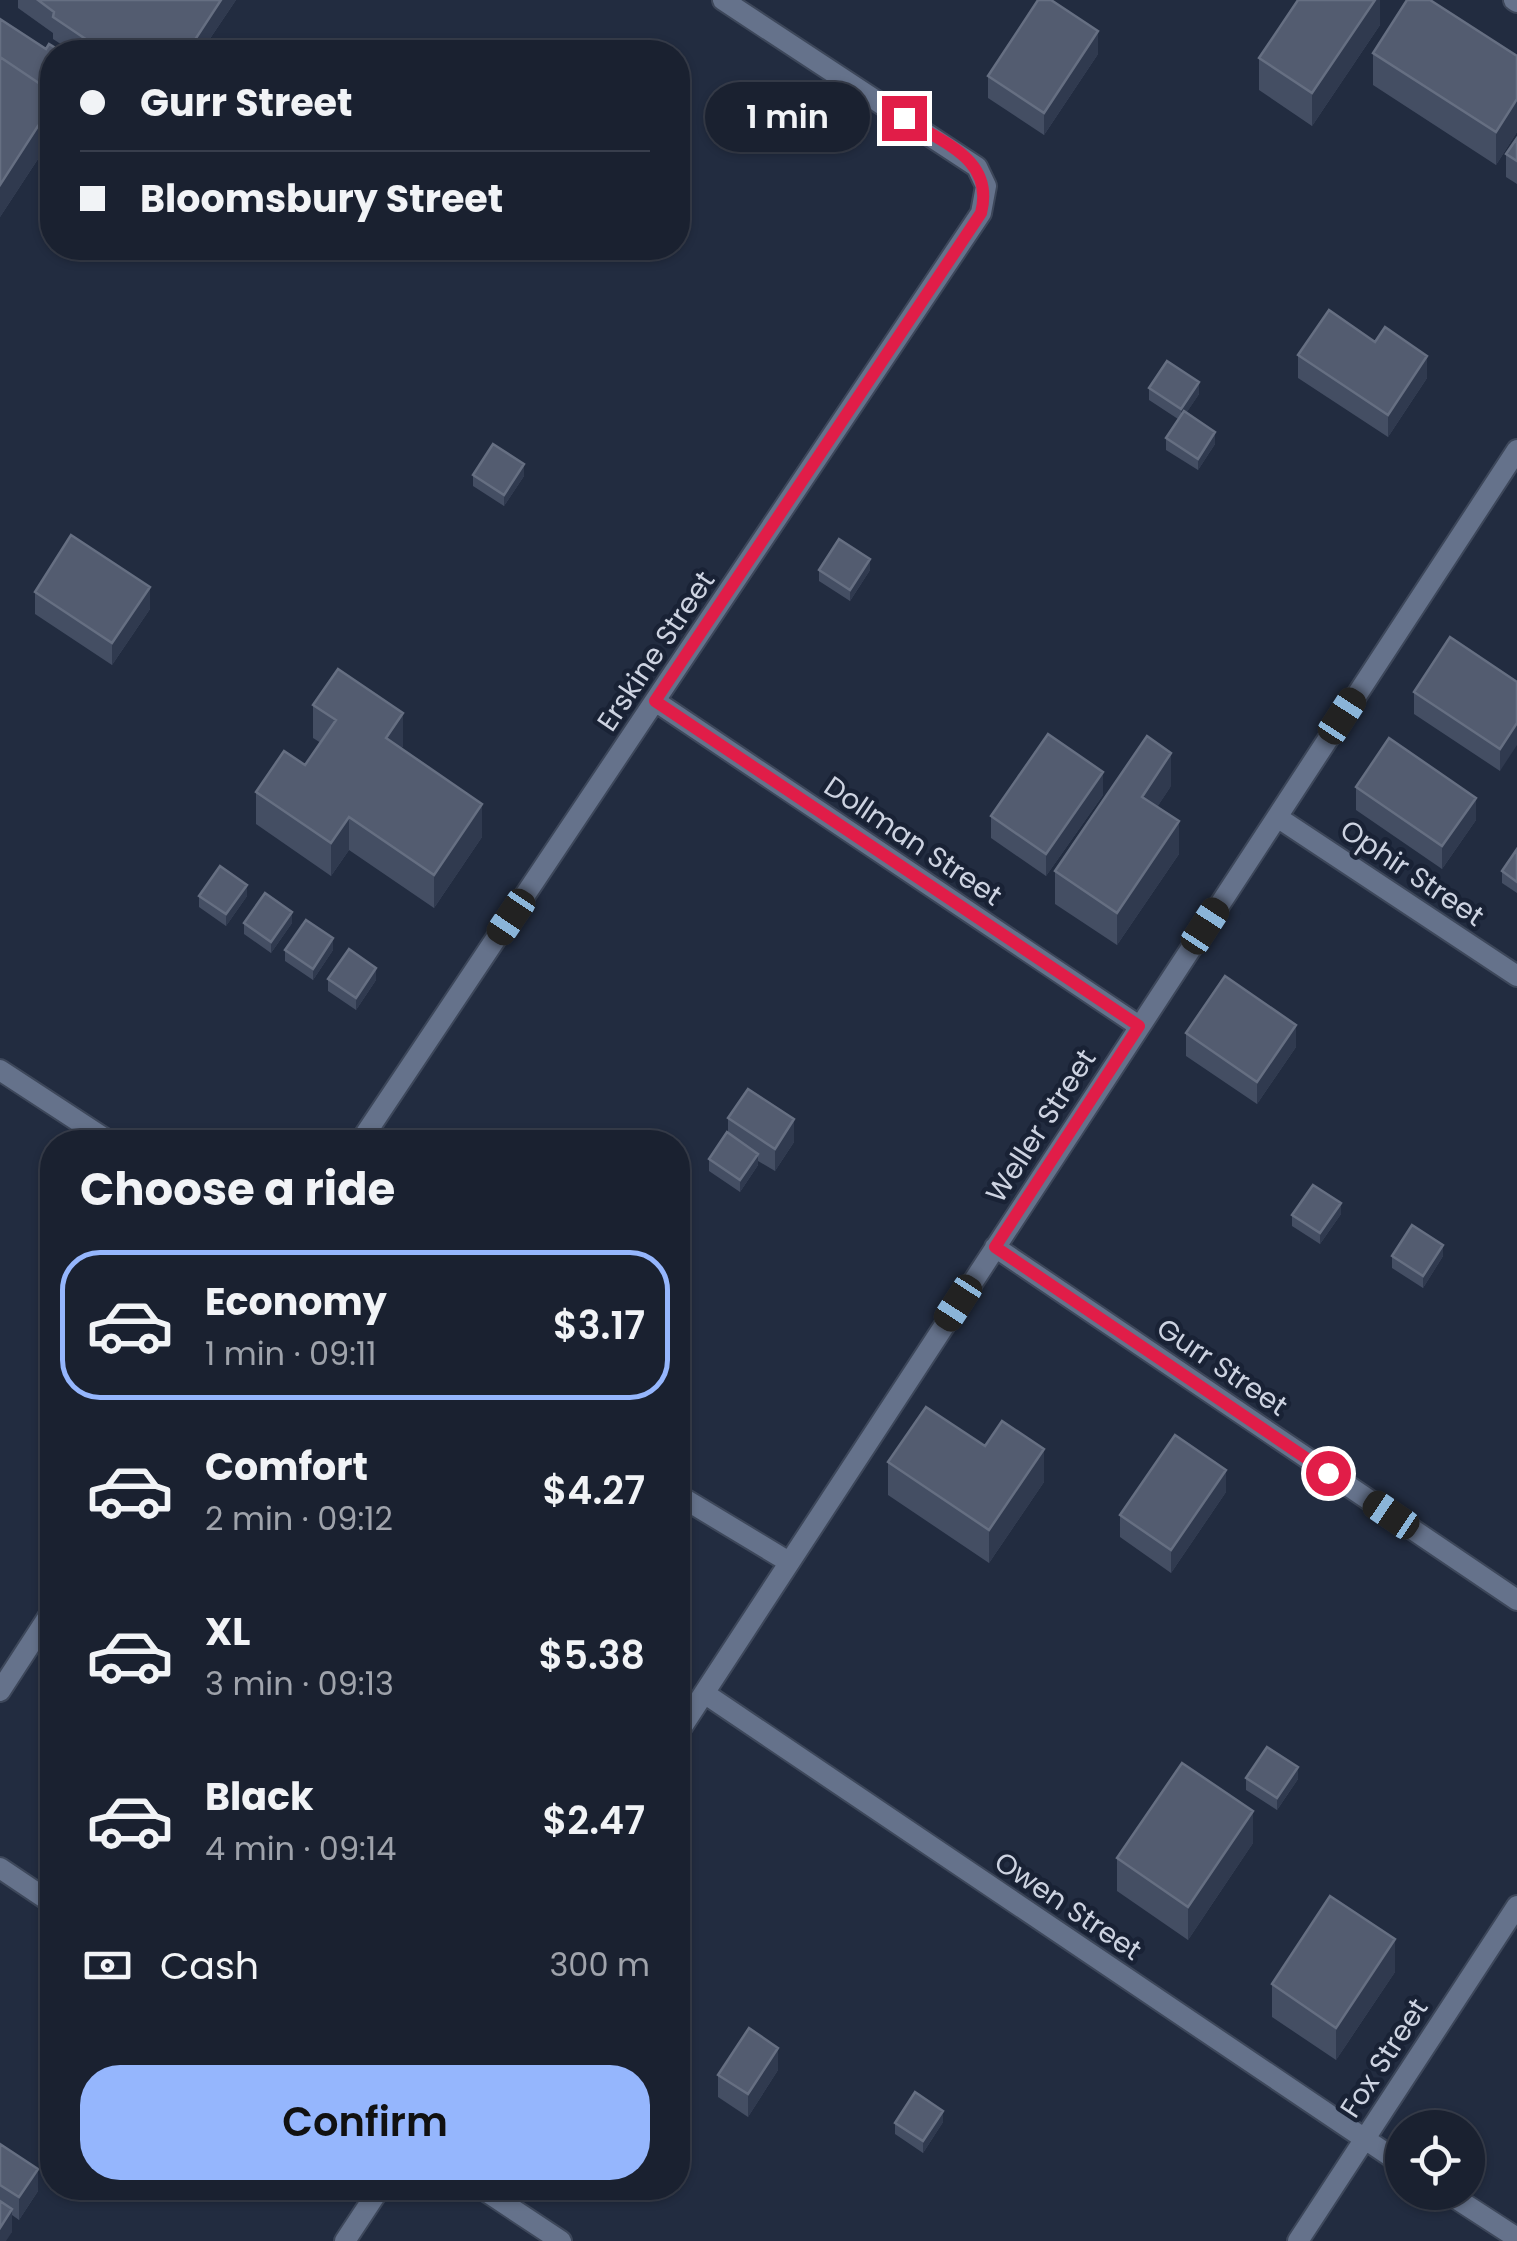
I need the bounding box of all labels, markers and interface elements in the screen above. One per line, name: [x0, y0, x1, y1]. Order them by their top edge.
text: Gurr Street: [140, 76, 352, 129]
callout: 1 min: [704, 83, 869, 153]
text: 1 min: [746, 94, 829, 139]
route end: [882, 96, 927, 141]
text: Bloomsbury Street: [140, 172, 503, 225]
street label: Erskine Street: [588, 563, 724, 739]
car: [1313, 683, 1371, 749]
street label: Dollman Street: [816, 767, 1010, 915]
street label: Ophir Street: [1332, 811, 1492, 935]
car: [482, 884, 540, 950]
car: [1176, 893, 1234, 959]
street label: Weller Street: [977, 1042, 1105, 1210]
text: Choose a ride: [80, 1158, 395, 1221]
car: [929, 1270, 987, 1336]
text: Economy: [205, 1275, 387, 1328]
icon: car: [85, 1280, 175, 1370]
text: $3.17: [553, 1299, 645, 1352]
street label: Gurr Street: [1149, 1309, 1295, 1425]
text: 1 min · 09:11: [205, 1331, 377, 1376]
text: Comfort: [205, 1440, 368, 1493]
icon: car: [85, 1445, 175, 1535]
route start: [1306, 1451, 1351, 1496]
text: $4.27: [543, 1464, 645, 1517]
car: [1358, 1486, 1424, 1544]
text: 2 min · 09:12: [205, 1496, 393, 1541]
text: XL: [205, 1605, 250, 1658]
icon: car: [85, 1610, 175, 1700]
text: $5.38: [539, 1629, 645, 1682]
text: 3 min · 09:13: [205, 1661, 394, 1706]
text: Black: [205, 1770, 314, 1823]
icon: car: [85, 1775, 175, 1865]
text: $2.47: [543, 1794, 645, 1847]
text: 4 min · 09:14: [205, 1826, 396, 1871]
street label: Owen Street: [987, 1842, 1149, 1970]
icon: cash: [80, 1938, 135, 1993]
text: Cash: [160, 1939, 259, 1992]
text: 300 m: [549, 1942, 650, 1987]
street label: Fox Street: [1331, 1991, 1437, 2125]
button: Confirm: [80, 2065, 650, 2180]
map controls: [1385, 2110, 1485, 2210]
button: locate: [1385, 2110, 1485, 2210]

